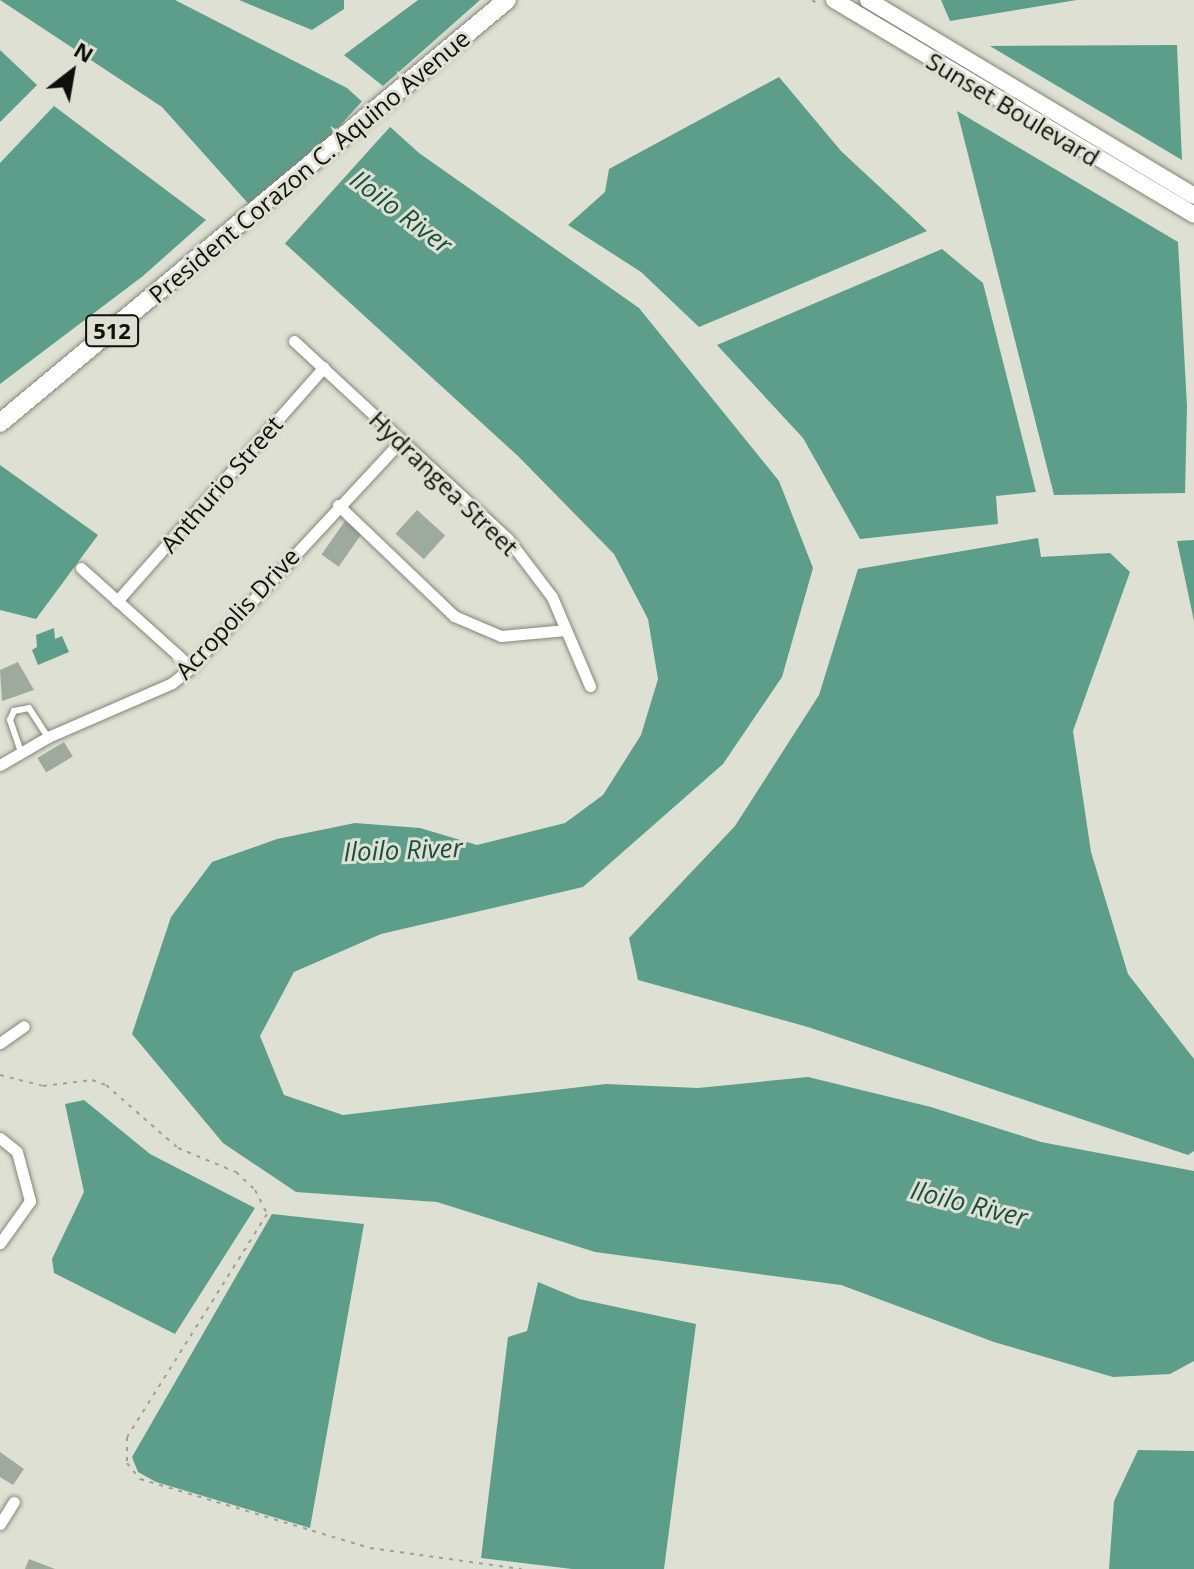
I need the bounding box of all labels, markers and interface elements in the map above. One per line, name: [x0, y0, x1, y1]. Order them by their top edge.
street label: President Corazon C. Aquino Avenue: [143, 23, 475, 309]
north arrow: [32, 32, 112, 112]
text: N: [69, 34, 100, 69]
street label: Sunset Boulevard: [921, 46, 1105, 172]
water label: Iloilo River: [344, 164, 458, 260]
road number: 512: [84, 313, 140, 349]
street label: Hydrangea Street: [364, 405, 524, 561]
street label: Anthurio Street: [154, 410, 288, 558]
street label: Acropolis Drive: [169, 542, 305, 684]
water label: Iloilo River: [343, 832, 463, 868]
water label: Iloilo River: [907, 1174, 1031, 1234]

